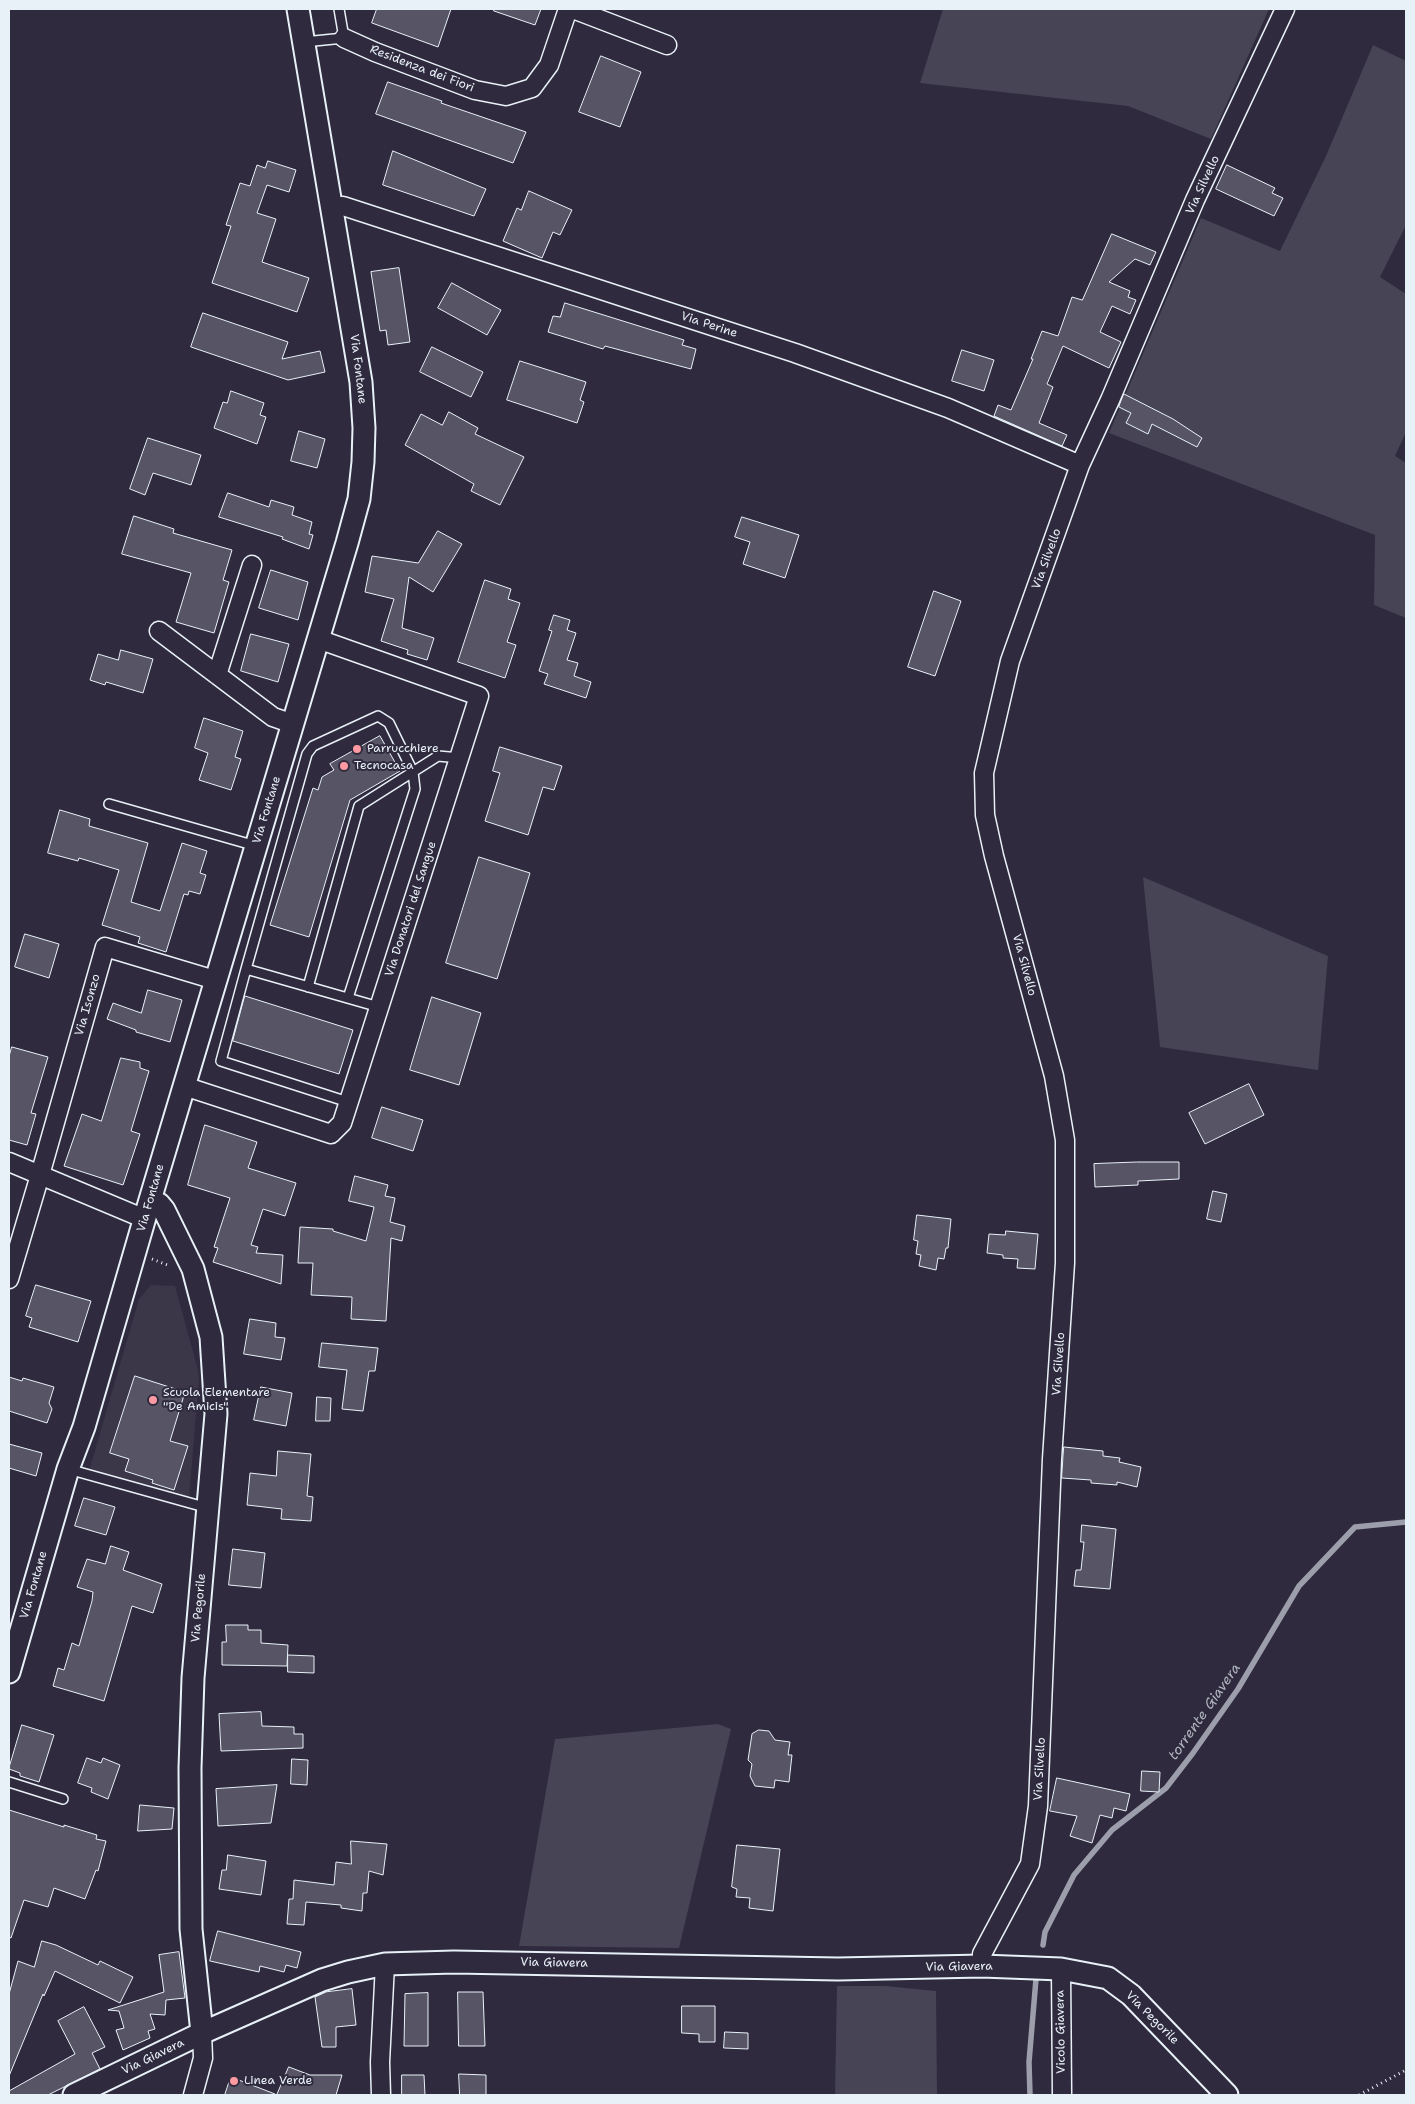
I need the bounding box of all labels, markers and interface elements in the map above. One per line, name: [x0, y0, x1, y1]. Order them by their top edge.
street label: Residenza dei Fiori: [368, 42, 476, 96]
street label: Via Silvello: [1183, 153, 1223, 217]
street label: Via Perine: [679, 309, 739, 341]
street label: Via Fontane: [347, 333, 369, 405]
street label: Via Silvello: [1029, 527, 1065, 591]
place label: Parrucchiere: [367, 742, 439, 756]
marker: Parrucchiere: [351, 743, 363, 755]
place label: Tecnocasa: [354, 759, 414, 773]
marker: Tecnocasa: [338, 760, 350, 772]
street label: Via Fontane: [250, 774, 284, 846]
street label: Via Donatori del Sangue: [382, 840, 440, 978]
street label: Via Silvello: [1009, 932, 1039, 998]
street label: Via Isonzo: [72, 972, 104, 1038]
street label: Via Fontane: [134, 1162, 168, 1234]
street label: Via Silvello: [1050, 1332, 1068, 1396]
place label: Scuola Elementare "De Amicis": [163, 1386, 270, 1414]
marker: Scuola Elementare "De Amicis": [147, 1394, 159, 1406]
street label: Via Fontane: [17, 1549, 51, 1621]
street label: Via Pegorile: [189, 1573, 209, 1643]
water label: torrente Giavera: [1165, 1661, 1245, 1763]
street label: Via Silvello: [1031, 1737, 1049, 1801]
street label: Via Giavera: [520, 1955, 588, 1971]
street label: Via Giavera: [925, 1959, 993, 1975]
street label: Via Pegorile: [1122, 1988, 1182, 2048]
street label: Vicolo Giavera: [1053, 1990, 1069, 2074]
street label: Via Giavera: [120, 2036, 186, 2078]
place label: Linea Verde: [244, 2074, 312, 2088]
marker: Linea Verde: [228, 2075, 240, 2087]

